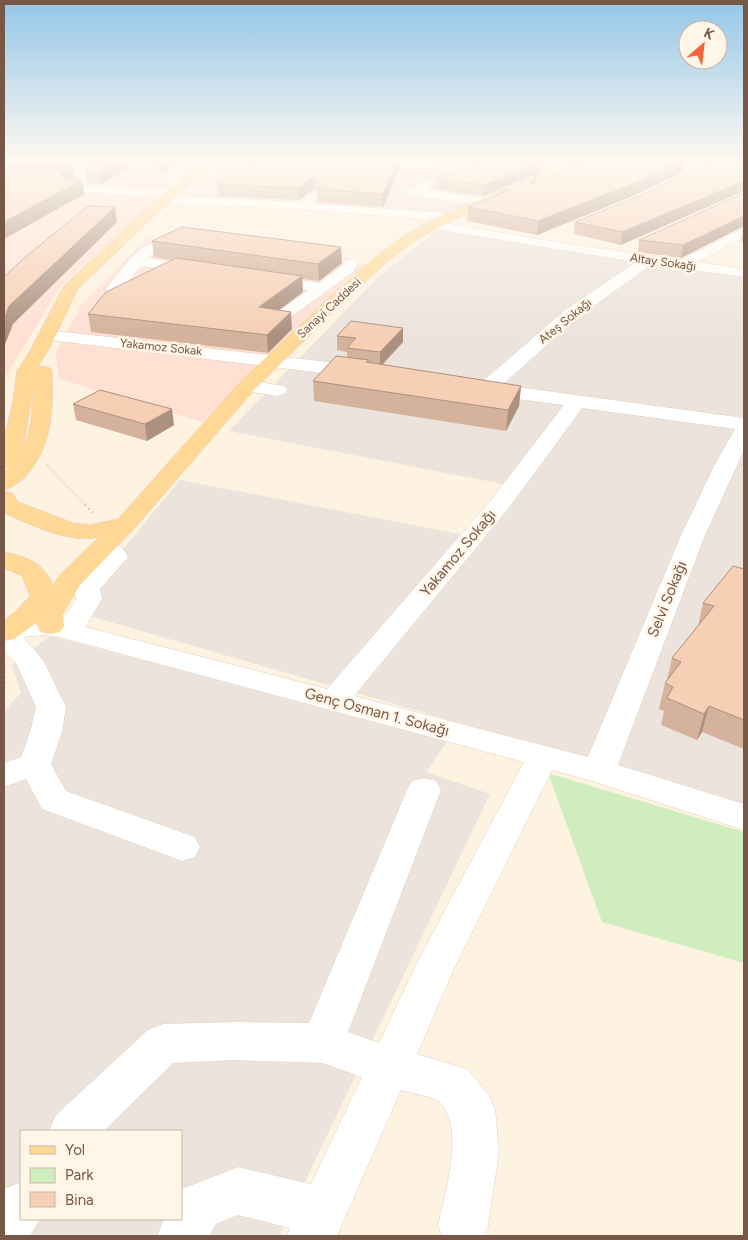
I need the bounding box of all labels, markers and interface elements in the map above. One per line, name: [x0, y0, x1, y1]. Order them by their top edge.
north arrow: [678, 20, 728, 70]
text: K: [701, 24, 718, 44]
street label: Altay Sokağı: [629, 250, 697, 274]
street label: Sanayi Caddesi: [294, 275, 364, 341]
street label: Ateş Sokağı: [536, 295, 594, 347]
street label: Yakamoz Sokak: [119, 336, 203, 358]
street label: Yakamoz Sokağı: [416, 506, 500, 600]
street label: Selvi Sokağı: [644, 558, 690, 640]
street label: Genç Osman 1. Sokağı: [303, 684, 451, 740]
legend: [20, 1130, 182, 1220]
text: Yol: [65, 1141, 85, 1159]
text: Park: [65, 1166, 94, 1184]
text: Bina: [65, 1191, 94, 1209]

